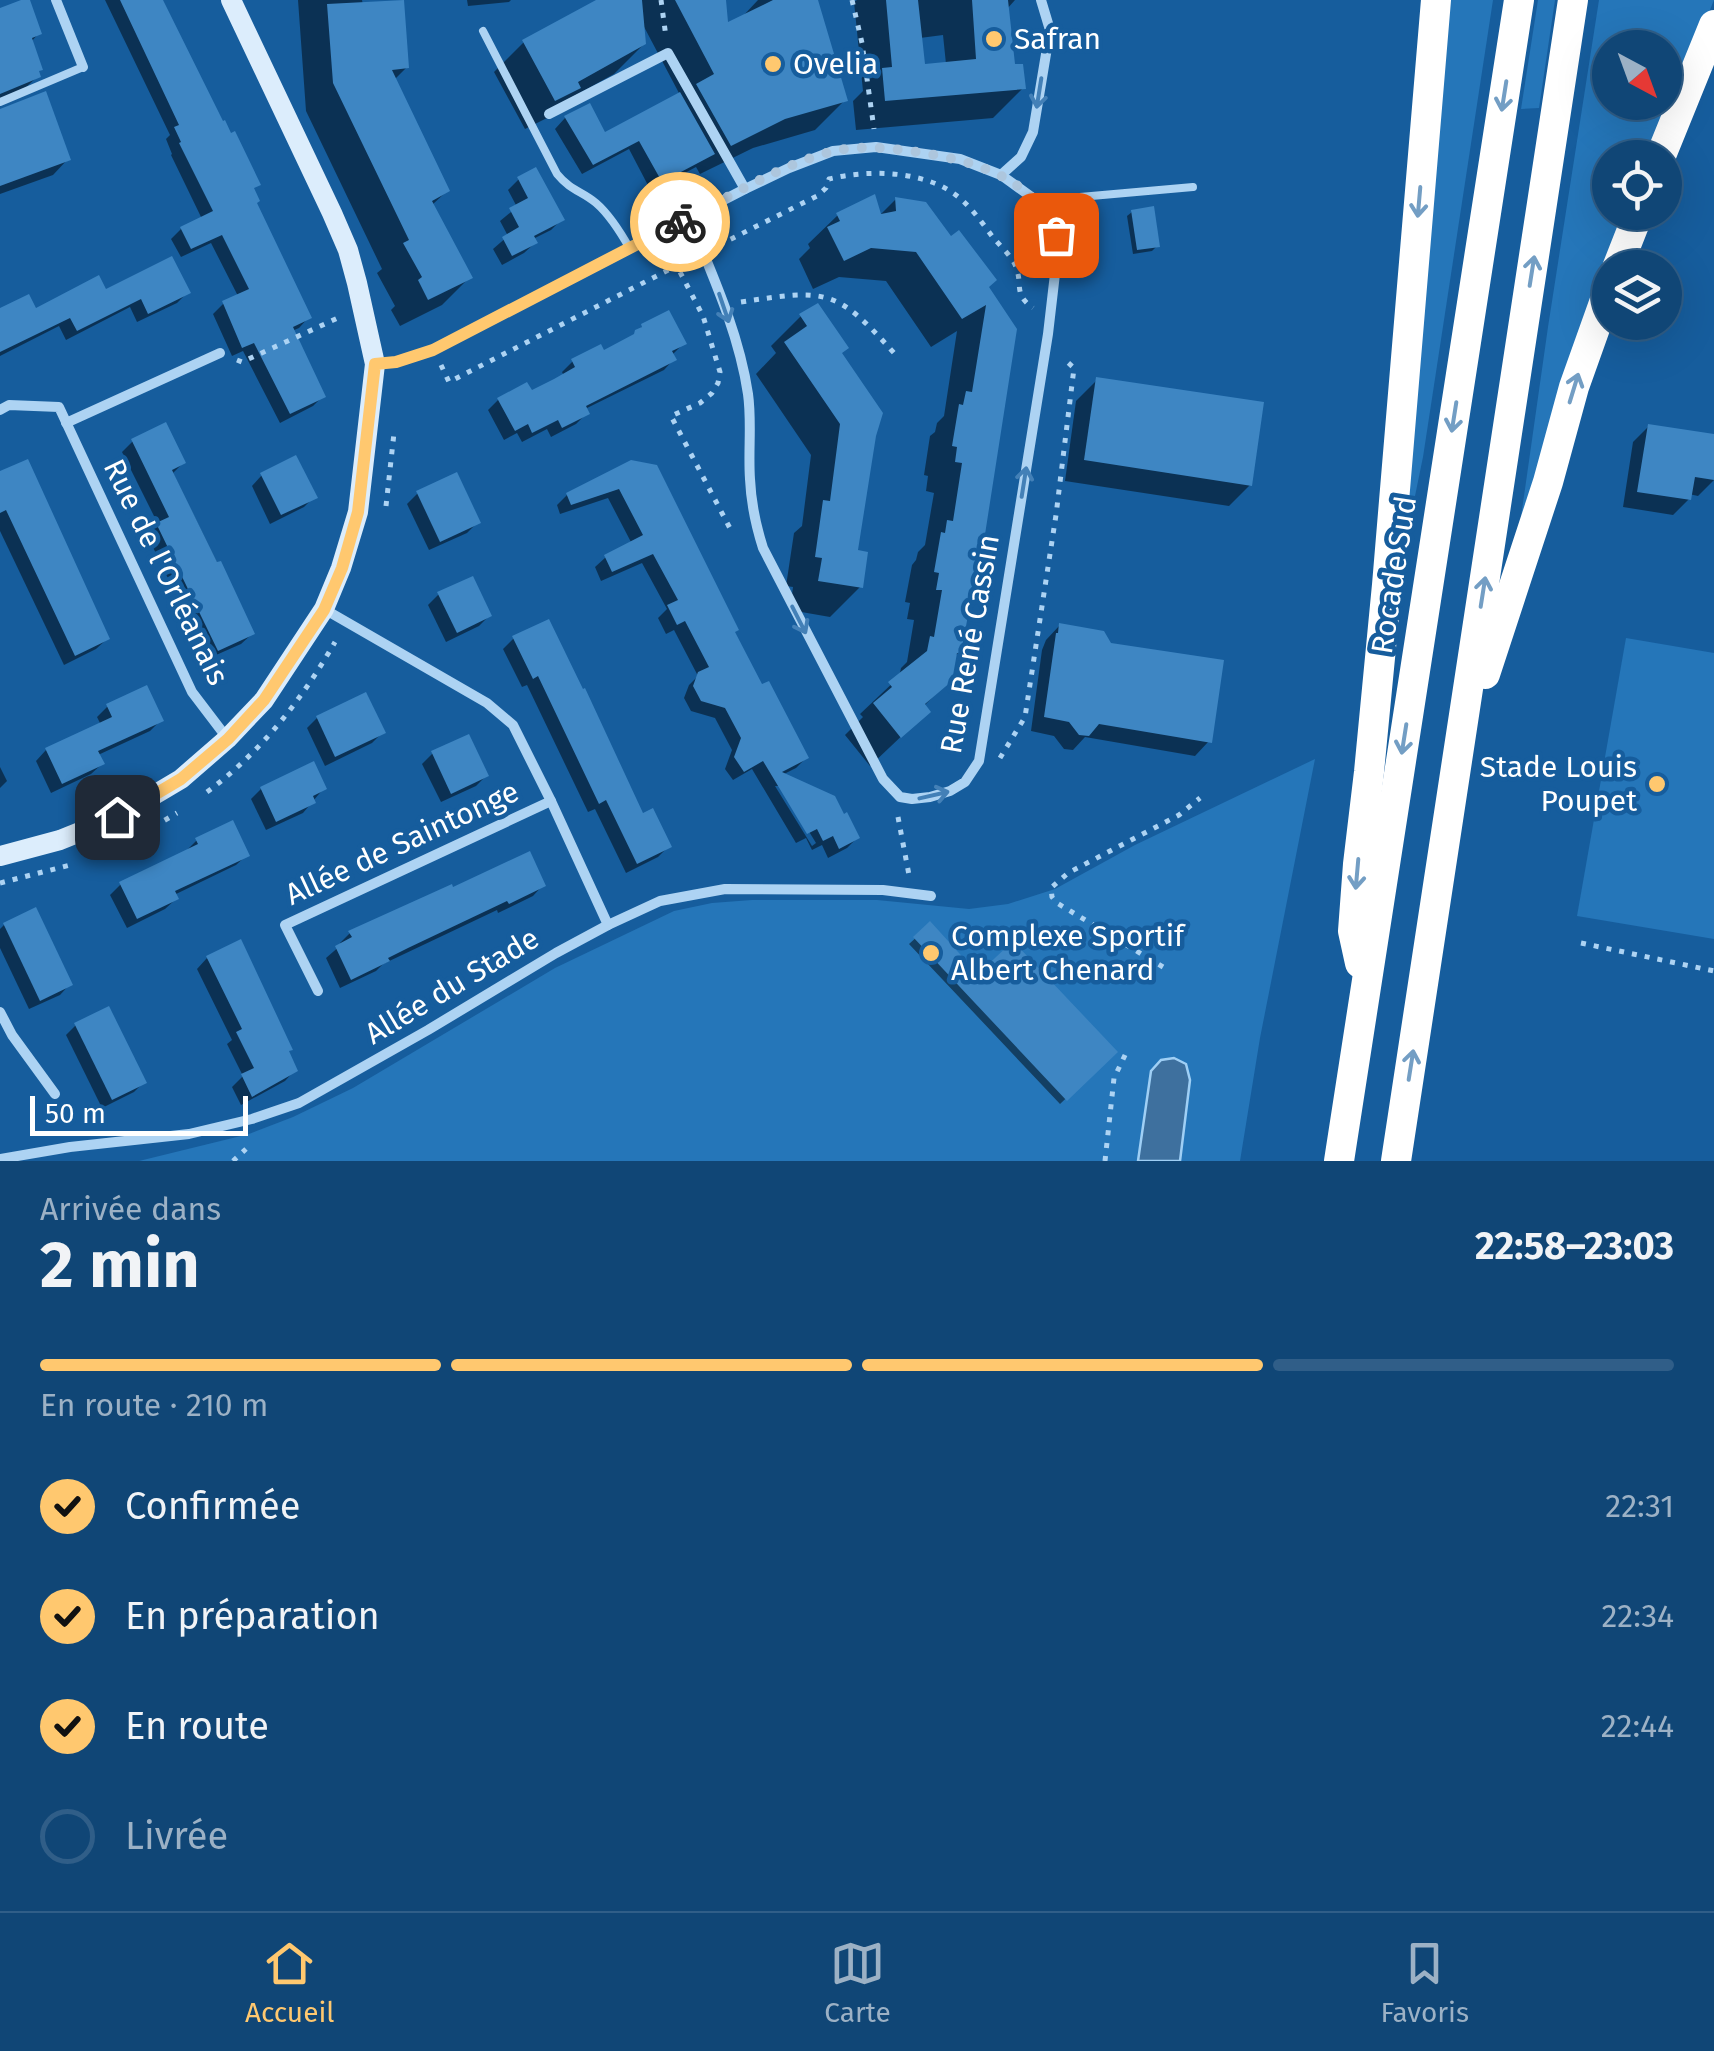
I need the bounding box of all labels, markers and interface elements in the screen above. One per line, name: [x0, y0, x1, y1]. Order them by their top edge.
place label: Safran: [1014, 21, 1101, 57]
marker: Safran: [983, 28, 1005, 50]
north arrow: [1592, 30, 1682, 120]
map controls: [1592, 30, 1682, 340]
place label: Ovelia: [793, 46, 878, 82]
marker: Ovelia: [762, 53, 784, 75]
one-way arrow: [1029, 76, 1048, 108]
one-way arrow: [1494, 80, 1513, 112]
button: locate: [1592, 140, 1682, 230]
courier: [630, 172, 730, 272]
one-way arrow: [1409, 185, 1428, 217]
pin: [1014, 193, 1099, 278]
icon: bike: [653, 195, 708, 250]
icon: bag: [1029, 208, 1084, 263]
button: layers: [1592, 250, 1682, 340]
one-way arrow: [1523, 255, 1541, 288]
one-way arrow: [717, 292, 735, 324]
one-way arrow: [1566, 372, 1584, 404]
one-way arrow: [1444, 401, 1463, 433]
street label: Rue de l'Orléanais: [96, 453, 236, 691]
one-way arrow: [1015, 466, 1034, 499]
street label: Rocade Sud: [1364, 493, 1424, 657]
street label: Rue René Cassin: [933, 531, 1007, 757]
one-way arrow: [1474, 577, 1493, 609]
one-way arrow: [790, 604, 809, 634]
one-way arrow: [1394, 722, 1413, 754]
place label: Stade Louis Poupet: [1480, 749, 1637, 819]
street label: Allée de Saintonge: [280, 773, 524, 913]
marker: Stade Louis Poupet: [1646, 773, 1668, 795]
pin: [75, 775, 160, 860]
one-way arrow: [917, 785, 949, 803]
icon: home: [90, 790, 145, 845]
one-way arrow: [1348, 857, 1367, 889]
place label: Complexe Sportif Albert Chenard: [951, 918, 1186, 988]
street label: Allée du Stade: [359, 920, 545, 1052]
marker: Complexe Sportif Albert Chenard: [920, 942, 942, 964]
one-way arrow: [1402, 1049, 1421, 1081]
scale bar: [30, 1091, 248, 1136]
text: 50 m: [45, 1097, 106, 1130]
text: Arrivée dans: [40, 1190, 221, 1228]
text: 22:58–23:03: [1475, 1223, 1674, 1269]
text: 2 min: [40, 1226, 200, 1304]
text: En route · 210 m: [40, 1386, 269, 1424]
icon: check: [40, 1479, 95, 1534]
text: Confirmée: [125, 1483, 301, 1529]
text: 22:31: [1605, 1487, 1674, 1525]
icon: check: [40, 1589, 95, 1644]
text: En préparation: [125, 1593, 380, 1639]
text: 22:34: [1602, 1597, 1674, 1635]
icon: check: [40, 1699, 95, 1754]
text: En route: [125, 1703, 269, 1749]
text: 22:44: [1601, 1707, 1674, 1745]
text: Livrée: [125, 1813, 228, 1859]
tab: Accueil: [245, 1936, 335, 2029]
tab: Carte: [824, 1936, 891, 2029]
tab: Favoris: [1380, 1936, 1469, 2029]

